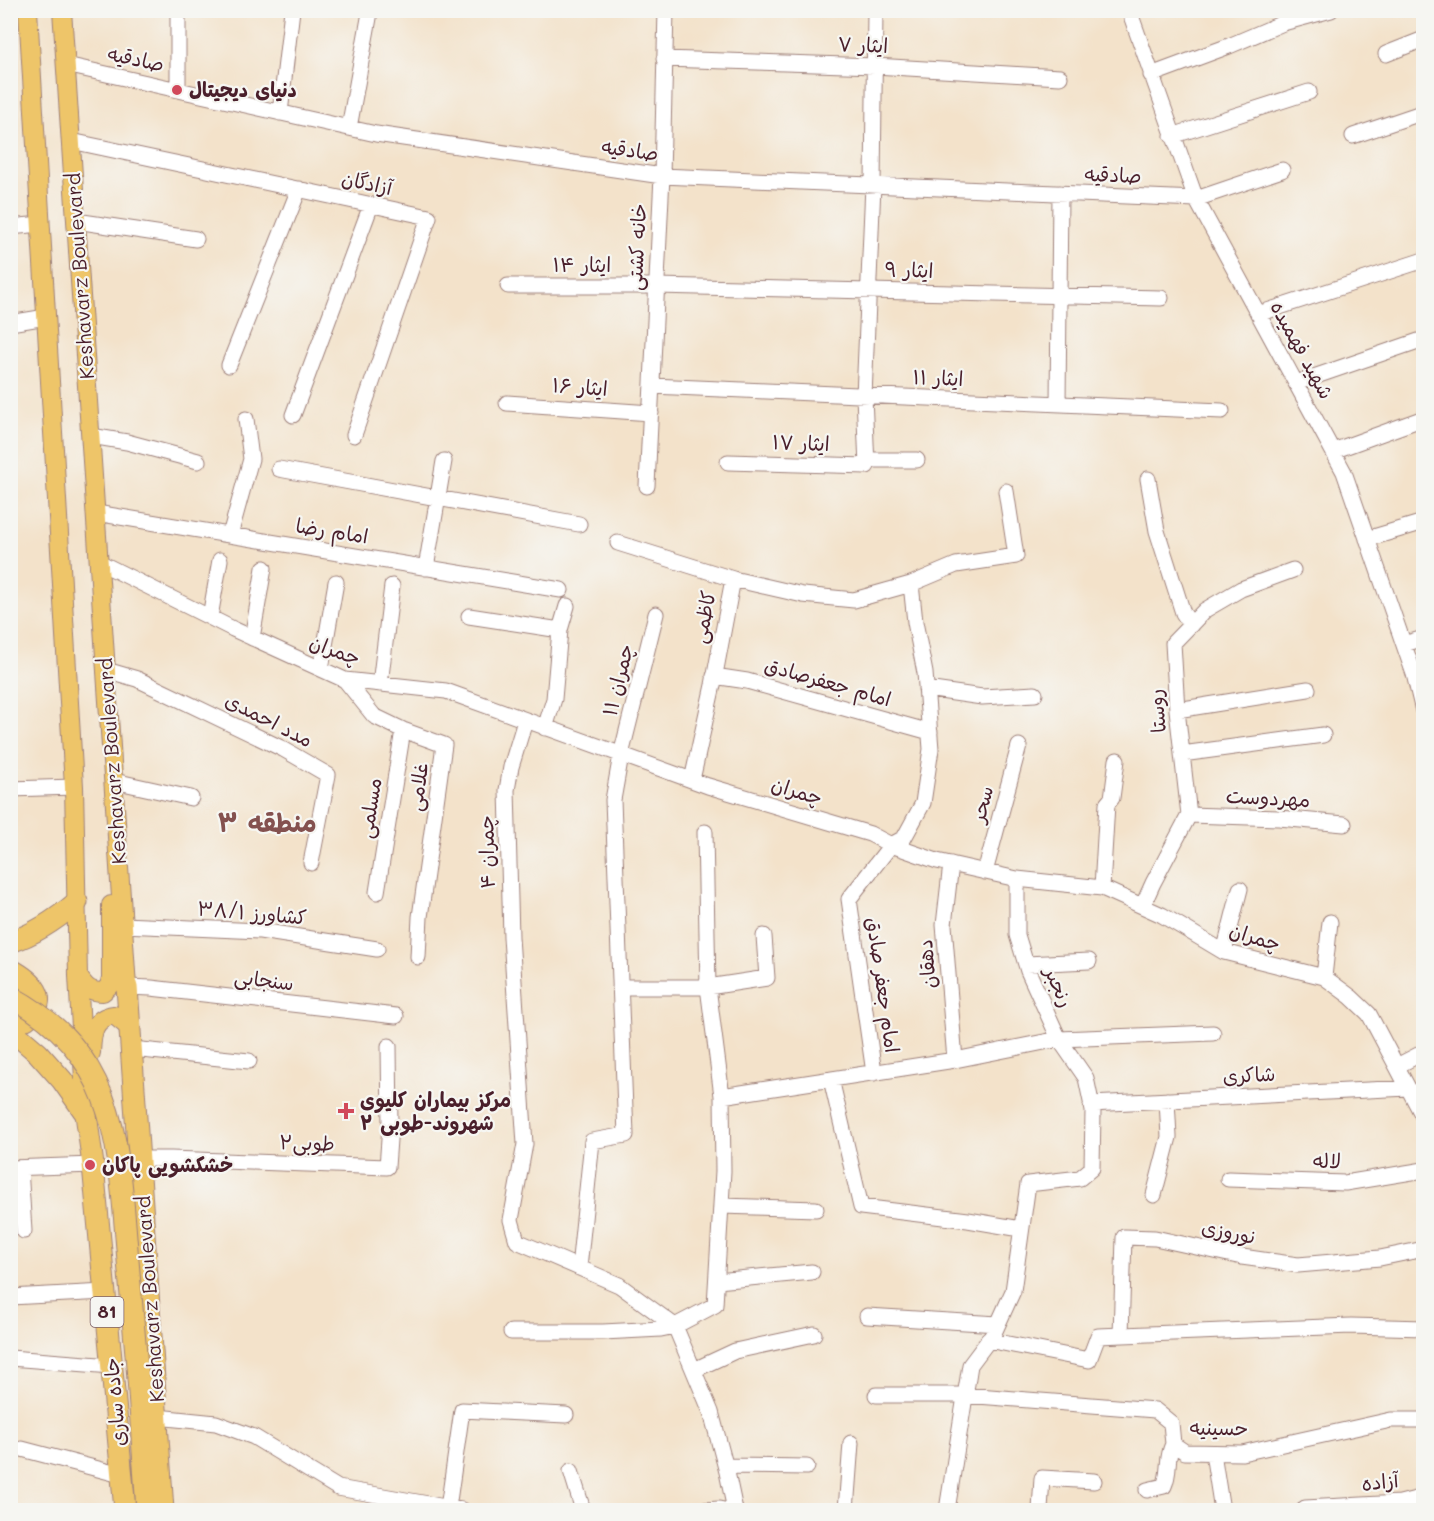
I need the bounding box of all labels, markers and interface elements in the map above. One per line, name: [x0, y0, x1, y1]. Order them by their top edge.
street label: ایثار ۷: [837, 30, 889, 58]
street label: صادقیه: [106, 39, 167, 77]
place label: دنیای دیجیتال: [189, 76, 297, 102]
marker: دنیای دیجیتال: [170, 83, 184, 97]
street label: صادقیه: [600, 132, 660, 166]
street label: صادقیه: [1084, 160, 1142, 188]
street label: آزادگان: [340, 164, 396, 200]
street label: Keshavarz Boulevard: [59, 172, 99, 380]
street label: خانه کشتی: [621, 203, 652, 291]
street label: ایثار ۱۴: [553, 251, 611, 277]
street label: ایثار ۹: [884, 255, 934, 283]
street label: شهید فهمیده: [1265, 296, 1340, 403]
street label: ایثار ۱۱: [912, 363, 964, 391]
street label: ایثار ۱۶: [551, 371, 609, 401]
street label: ایثار ۱۷: [772, 428, 830, 456]
street label: امام رضا: [293, 511, 370, 552]
street label: کاظمی: [685, 588, 722, 646]
street label: چمران: [306, 628, 364, 671]
street label: چمران ۱۱: [596, 641, 639, 719]
street label: امام جعفرصادق: [761, 651, 895, 714]
street label: Keshavarz Boulevard: [91, 657, 131, 865]
street label: مدد احمدی: [221, 686, 318, 752]
street label: روستا: [1141, 688, 1171, 734]
street label: غلامی: [401, 761, 434, 813]
street label: چمران: [768, 770, 826, 811]
street label: مسلمی: [351, 776, 388, 840]
street label: مهردوست: [1225, 782, 1311, 812]
street label: سحر: [963, 783, 998, 827]
district label: منطقه ۳: [217, 805, 317, 839]
street label: چمران ۴: [472, 815, 501, 889]
street label: کشاورز ۳۸/۱: [196, 894, 308, 930]
street label: امام جعفر صادق: [859, 915, 906, 1055]
street label: چمران: [1226, 916, 1284, 957]
street label: دهقان: [911, 938, 941, 990]
street label: رنجبر: [1039, 960, 1080, 1011]
street label: سنجابی: [233, 962, 295, 997]
street label: شاکری: [1222, 1060, 1276, 1088]
place label: مرکز بیماران کلیوی شهروند-طوبی ۲: [360, 1086, 511, 1136]
marker: مرکز بیماران کلیوی شهروند-طوبی ۲: [337, 1102, 355, 1120]
street label: طوبی۲: [279, 1128, 335, 1157]
street label: لاله: [1313, 1147, 1341, 1173]
place label: خشکشویی پاکان: [102, 1151, 233, 1178]
marker: خشکشویی پاکان: [83, 1158, 97, 1172]
street label: Keshavarz Boulevard: [129, 1195, 169, 1403]
street label: نوروزی: [1199, 1213, 1259, 1249]
road number: 81: [90, 1297, 124, 1327]
street label: جاده ساری: [97, 1357, 131, 1448]
street label: حسینیه: [1189, 1413, 1249, 1441]
street label: آزاده: [1360, 1466, 1401, 1496]

